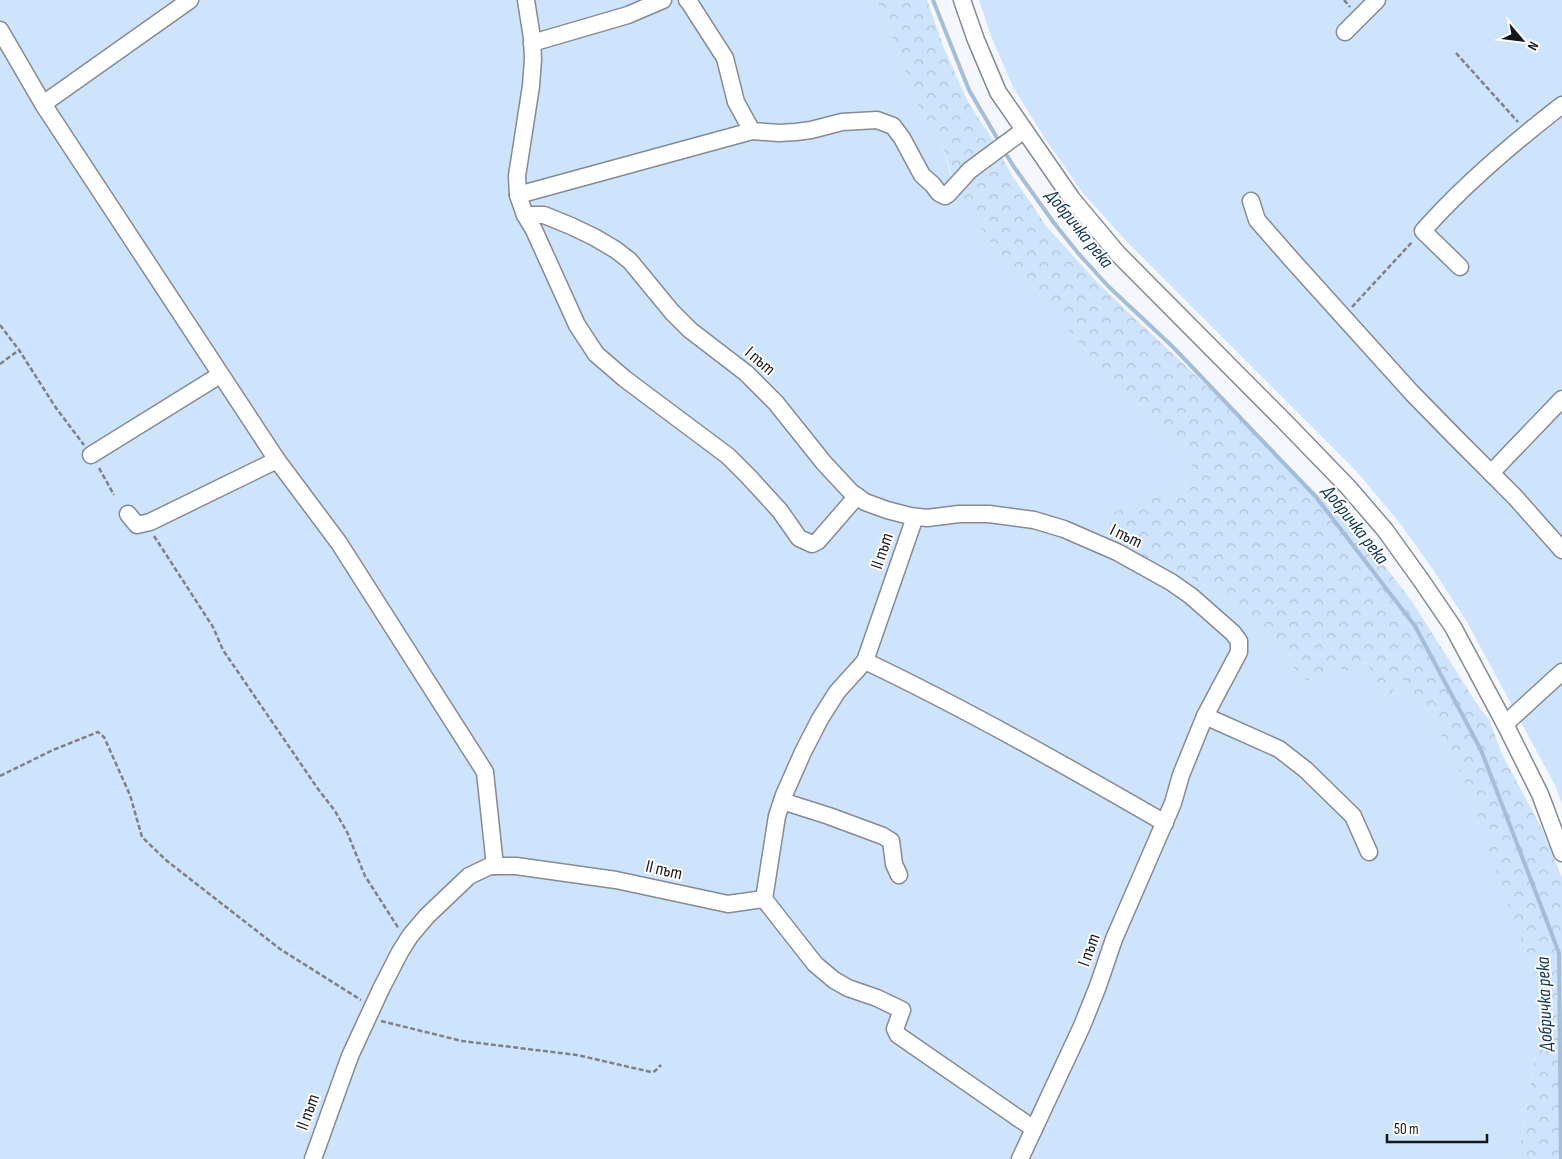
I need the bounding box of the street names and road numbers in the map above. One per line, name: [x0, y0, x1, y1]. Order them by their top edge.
street label: І път: [741, 342, 779, 380]
street label: І път: [1106, 519, 1146, 553]
street label: ІІ път: [866, 530, 898, 572]
street label: ІІ път: [644, 856, 684, 884]
street label: І път: [1073, 931, 1105, 969]
street label: ІІ път: [292, 1091, 324, 1133]

